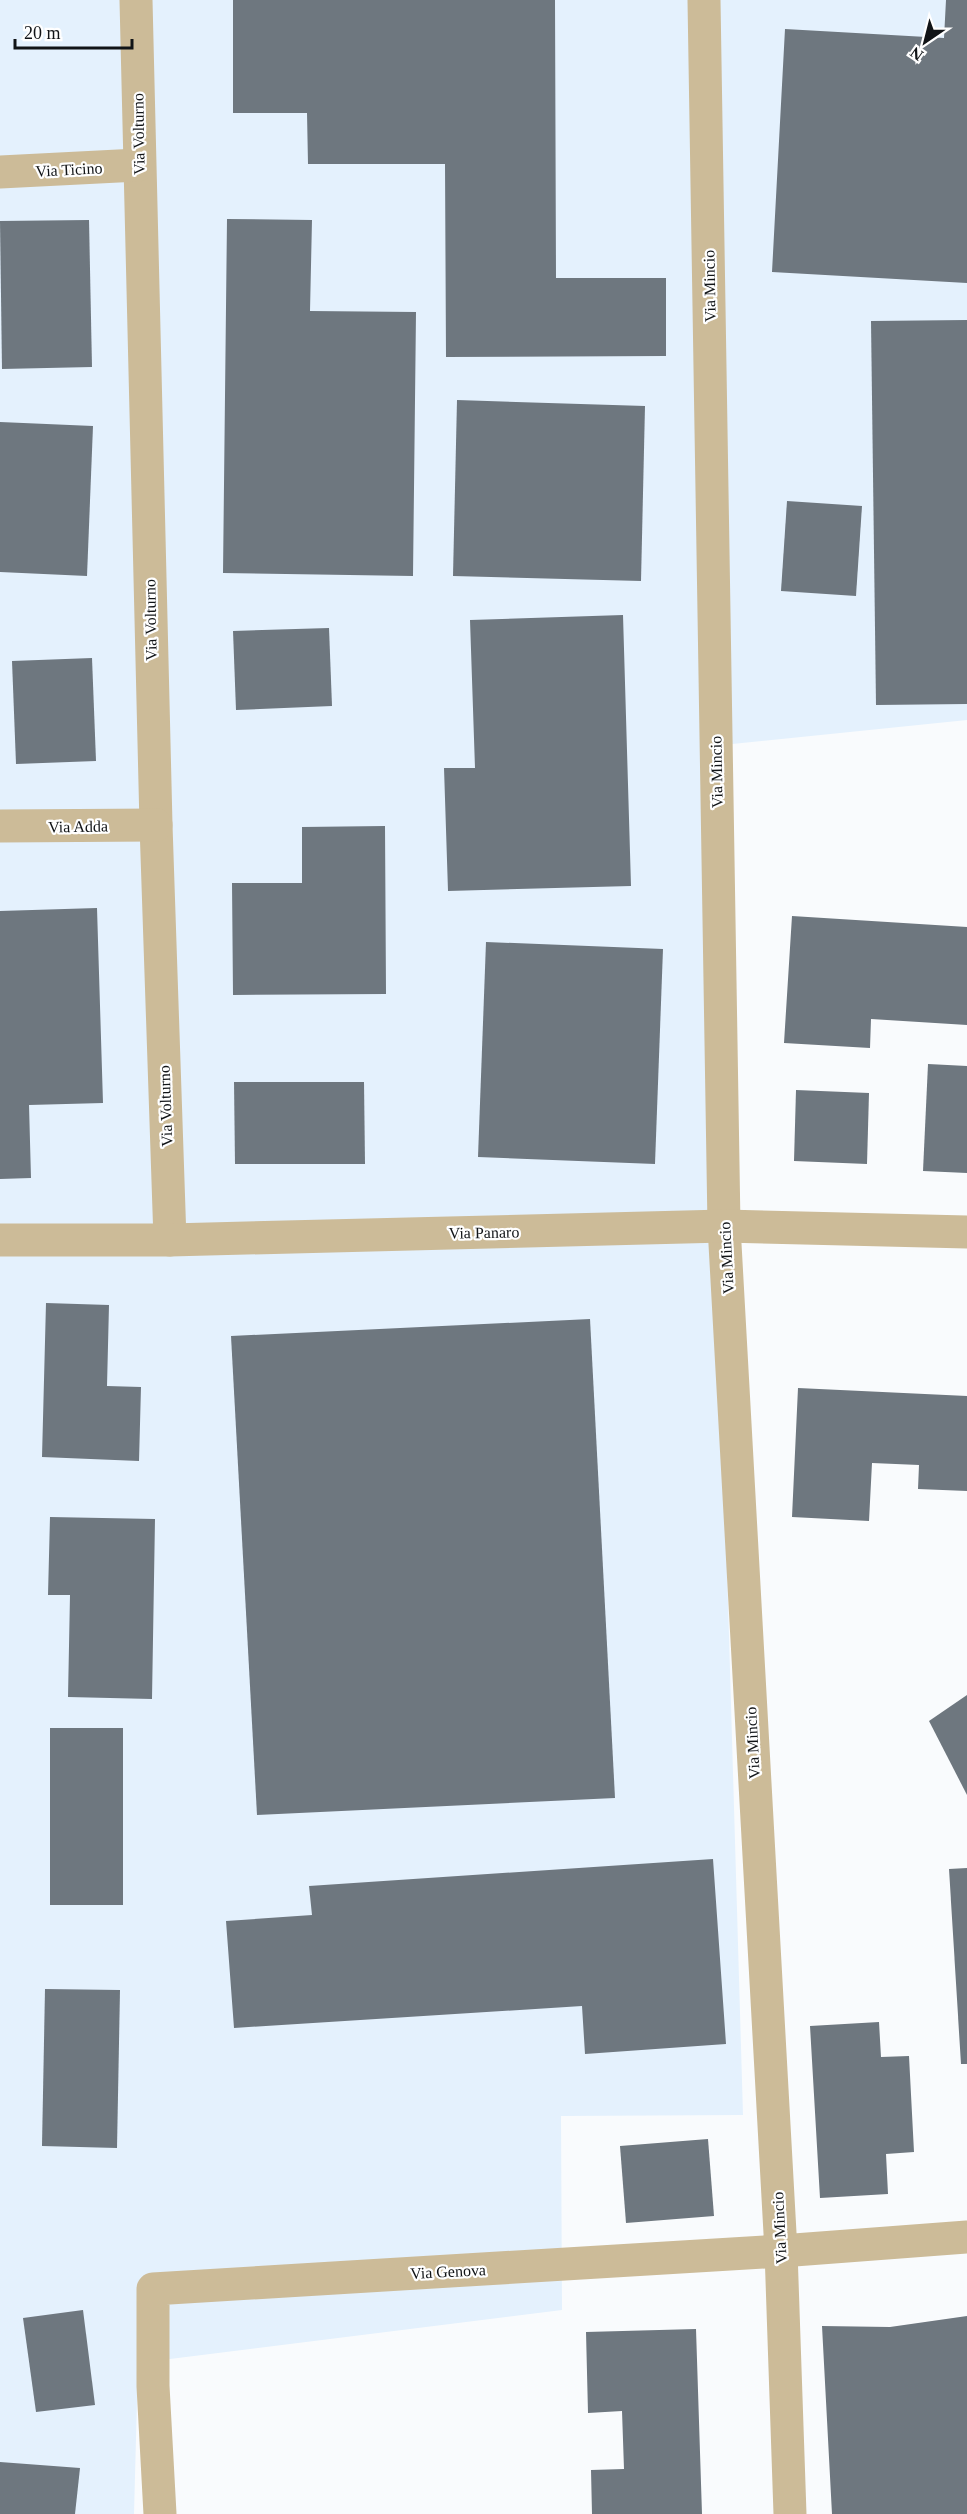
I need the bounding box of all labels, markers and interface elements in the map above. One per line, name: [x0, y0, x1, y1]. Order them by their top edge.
scale bar: [15, 12, 132, 50]
north arrow: [895, 12, 955, 72]
text: 20 m: [24, 23, 61, 43]
text: N: [907, 43, 926, 64]
street label: Via Volturno: [129, 93, 148, 175]
street label: Via Ticino: [35, 159, 103, 180]
street label: Via Mincio: [700, 250, 719, 322]
street label: Via Volturno: [141, 579, 160, 661]
street label: Via Mincio: [707, 736, 726, 808]
street label: Via Adda: [48, 817, 108, 836]
street label: Via Volturno: [156, 1065, 175, 1147]
street label: Via Mincio: [716, 1221, 737, 1295]
street label: Via Panaro: [449, 1223, 519, 1242]
street label: Via Mincio: [742, 1706, 763, 1780]
street label: Via Mincio: [769, 2191, 790, 2265]
street label: Via Genova: [410, 2261, 486, 2282]

